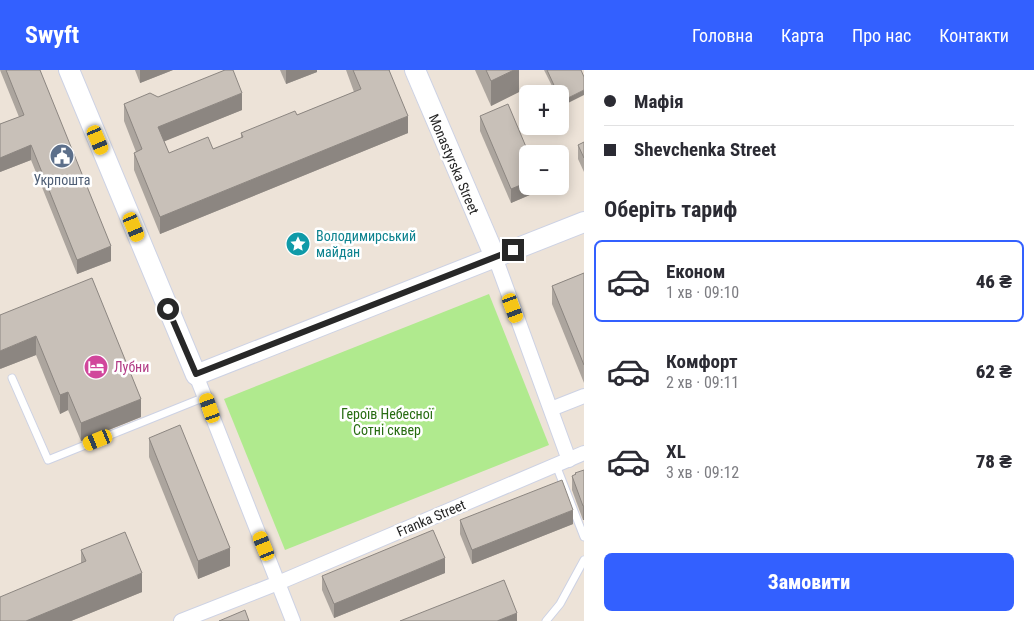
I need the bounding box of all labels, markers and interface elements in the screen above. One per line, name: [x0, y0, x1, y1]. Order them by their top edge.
text: Swyft: [25, 21, 79, 49]
text: Головна: [692, 25, 753, 46]
text: Карта: [781, 25, 824, 46]
text: Про нас: [852, 25, 911, 46]
text: Контакти: [939, 25, 1009, 46]
map controls: [519, 85, 569, 195]
button: +: [519, 85, 569, 135]
text: Мафія: [634, 90, 684, 113]
street label: Monastyrska Street: [426, 112, 482, 216]
car: [85, 123, 110, 157]
text: Shevchenka Street: [634, 138, 776, 161]
public building icon: Укрпошта: [49, 143, 75, 169]
button: −: [519, 145, 569, 195]
place label: Укрпошта: [33, 172, 91, 188]
text: Оберіть тариф: [604, 197, 737, 222]
car: [121, 210, 146, 244]
place label: Володимирський майдан: [316, 228, 416, 260]
place icon: Володимирський майдан: [285, 231, 311, 257]
route end: [502, 239, 524, 261]
icon: car: [606, 259, 651, 304]
text: Економ: [666, 260, 725, 283]
text: 46 ₴: [976, 270, 1012, 293]
text: 1 хв · 09:10: [666, 283, 739, 302]
car: [500, 291, 525, 325]
route start: [157, 298, 179, 320]
icon: car: [606, 349, 651, 394]
text: Комфорт: [666, 350, 738, 373]
hotel icon: Лубни: [83, 354, 109, 380]
place label: Лубни: [114, 359, 149, 375]
text: 62 ₴: [976, 360, 1012, 383]
text: 2 хв · 09:11: [666, 373, 739, 392]
car: [198, 391, 221, 425]
park label: Героїв Небесної Сотні сквер: [341, 406, 434, 438]
car: [81, 427, 114, 453]
icon: car: [606, 439, 651, 484]
text: XL: [666, 440, 686, 463]
text: 78 ₴: [976, 450, 1012, 473]
text: 3 хв · 09:12: [666, 463, 739, 482]
street label: Franka Street: [394, 496, 468, 540]
car: [251, 529, 276, 563]
button: Замовити: [604, 553, 1014, 611]

